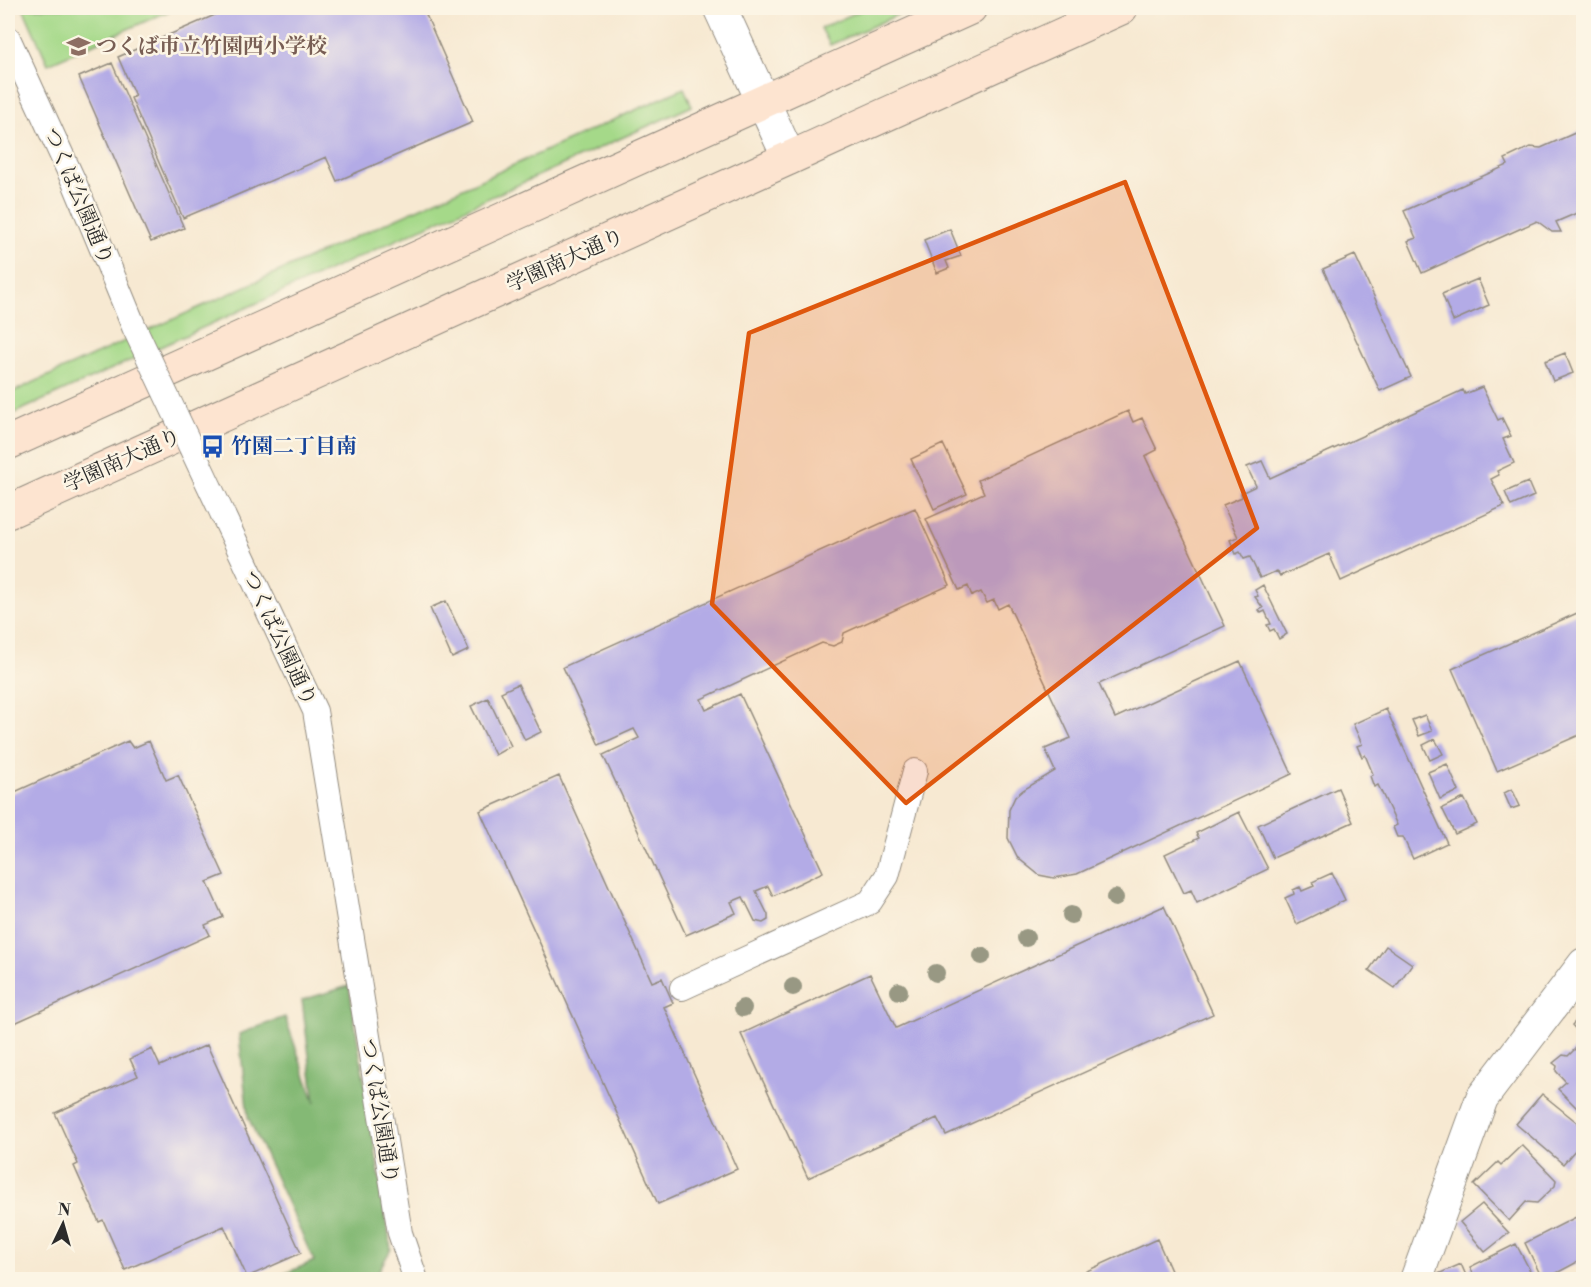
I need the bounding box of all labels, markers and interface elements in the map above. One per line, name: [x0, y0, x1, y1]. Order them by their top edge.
school or university icon: つくば市立竹園西小学校: [65, 33, 91, 59]
place label: つくば市立竹園西小学校: [96, 34, 327, 60]
street label: つくば公園通り: [37, 124, 119, 269]
street label: 学園南大通り: [503, 223, 628, 298]
street label: 学園南大通り: [60, 423, 185, 498]
bus stop icon: 竹園二丁目南: [200, 433, 226, 459]
place label: 竹園二丁目南: [231, 434, 357, 460]
street label: つくば公園通り: [236, 566, 322, 711]
street label: つくば公園通り: [355, 1037, 403, 1186]
north arrow: [33, 1194, 93, 1254]
text: N: [57, 1200, 72, 1221]

